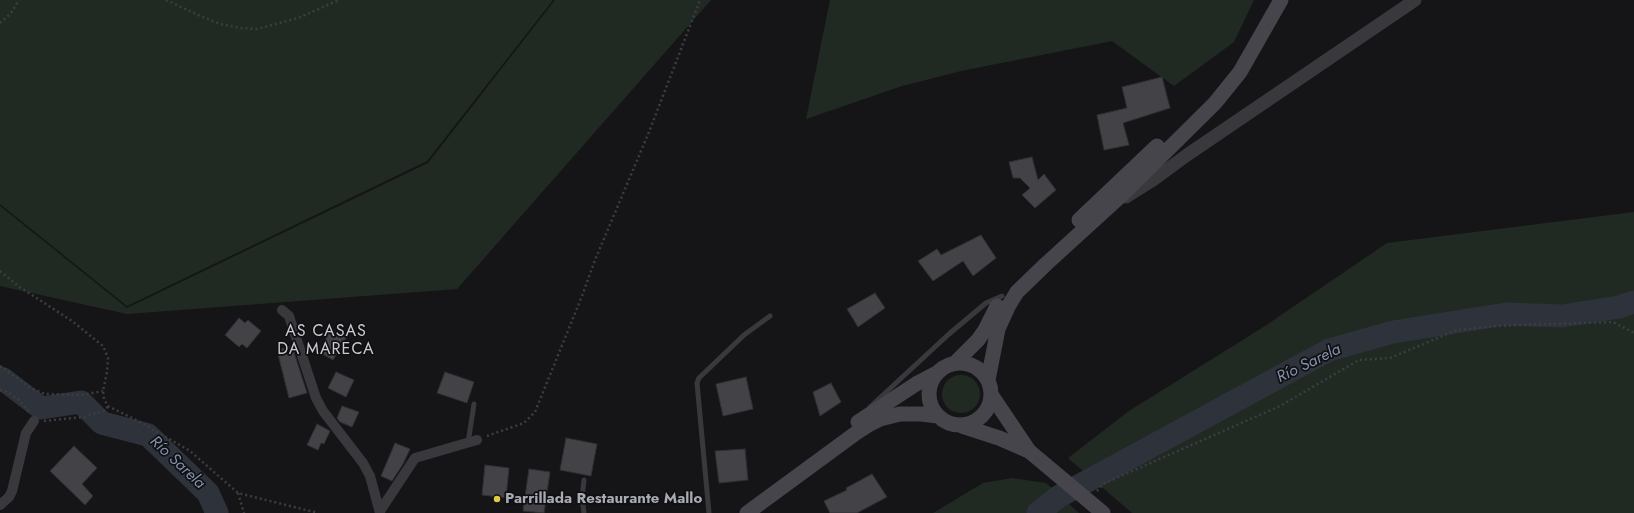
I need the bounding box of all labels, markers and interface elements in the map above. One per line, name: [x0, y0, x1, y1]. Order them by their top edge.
district label: AS CASAS DA MARECA: [277, 322, 375, 360]
water label: Río Sarela: [1274, 340, 1344, 388]
water label: Río Sarela: [145, 432, 209, 494]
place label: Parrillada Restaurante Mallo: [505, 490, 702, 508]
marker: Parrillada Restaurante Mallo: [492, 494, 502, 504]

